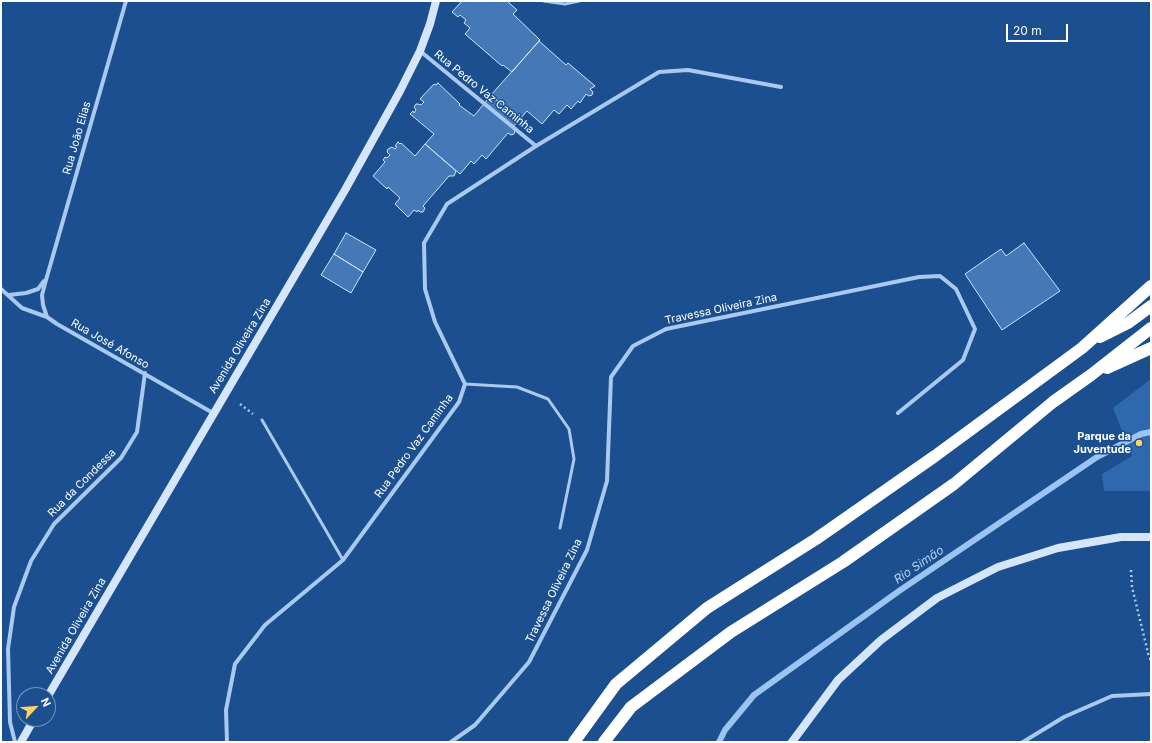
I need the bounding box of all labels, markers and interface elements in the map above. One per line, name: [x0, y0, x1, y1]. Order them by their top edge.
scale bar: [1008, 16, 1070, 42]
text: 20 m: [1013, 23, 1042, 38]
street label: Rua Pedro Vaz Caminha: [431, 48, 537, 136]
street label: Rua João Elias: [60, 100, 94, 176]
street label: Travessa Oliveira Zina: [664, 291, 778, 327]
street label: Avenida Oliveira Zina: [206, 296, 274, 396]
street label: Rua José Afonso: [69, 316, 151, 372]
street label: Rua Pedro Vaz Caminha: [372, 392, 456, 500]
place label: Parque da Juventude: [1074, 430, 1131, 456]
marker: Parque da Juventude: [1134, 438, 1144, 448]
street label: Rua da Condessa: [45, 446, 119, 520]
street label: Travessa Oliveira Zina: [523, 537, 585, 645]
water label: Rio Simão: [891, 543, 947, 587]
street label: Avenida Oliveira Zina: [43, 576, 109, 676]
north arrow: [16, 687, 56, 727]
text: N: [38, 695, 54, 709]

